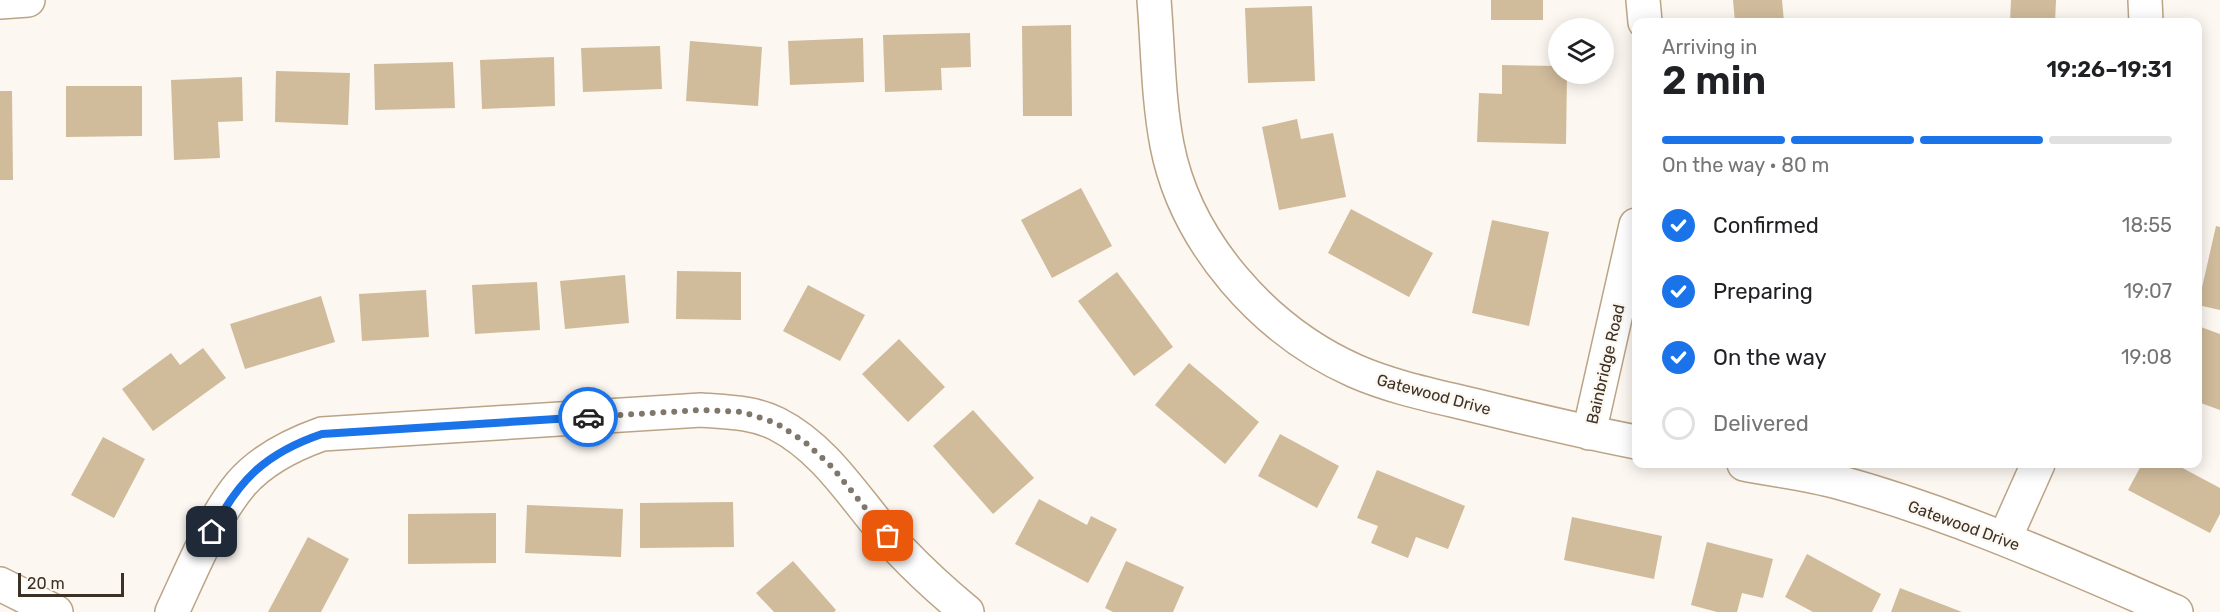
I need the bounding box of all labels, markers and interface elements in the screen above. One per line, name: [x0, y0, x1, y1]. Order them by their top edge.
map controls: [1548, 18, 1614, 84]
button: layers: [1548, 18, 1614, 84]
text: Arriving in: [1662, 35, 1757, 59]
text: 19:26–19:31: [2047, 56, 2172, 83]
text: 2 min: [1662, 58, 1766, 104]
text: On the way · 80 m: [1662, 153, 1829, 177]
icon: check: [1662, 209, 1695, 242]
text: Confirmed: [1713, 212, 1819, 239]
text: 18:55: [2122, 213, 2172, 237]
icon: check: [1662, 275, 1695, 308]
text: Preparing: [1713, 278, 1813, 305]
text: 19:07: [2124, 279, 2172, 303]
street label: Bainbridge Road: [1582, 302, 1629, 426]
icon: check: [1662, 341, 1695, 374]
text: On the way: [1713, 344, 1827, 371]
text: 19:08: [2121, 345, 2172, 369]
street label: Gatewood Drive: [1375, 370, 1493, 419]
courier: [558, 387, 618, 447]
icon: car: [572, 401, 605, 434]
text: Delivered: [1713, 410, 1809, 437]
street label: Gatewood Drive: [1905, 496, 2022, 555]
pin: [186, 506, 237, 557]
pin: [862, 510, 913, 561]
icon: home: [195, 515, 228, 548]
icon: bag: [871, 519, 904, 552]
scale bar: [18, 570, 124, 598]
text: 20 m: [27, 574, 65, 593]

